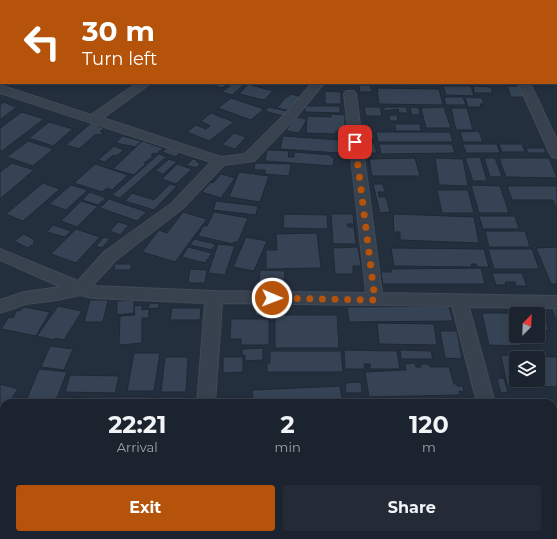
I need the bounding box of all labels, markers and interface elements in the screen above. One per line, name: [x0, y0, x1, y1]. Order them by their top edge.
text: 30 m: [82, 14, 155, 48]
icon: left: [16, 16, 68, 68]
text: Turn left: [82, 48, 157, 70]
pin: [338, 125, 372, 159]
icon: arrive: [344, 131, 366, 153]
position arrow: [251, 277, 293, 319]
north arrow: [509, 307, 545, 343]
map controls: [509, 307, 545, 387]
button: layers: [509, 351, 545, 387]
text: 22:21: [108, 410, 166, 439]
text: 2: [281, 410, 295, 439]
text: 120: [409, 410, 449, 439]
text: Arrival: [117, 439, 158, 455]
text: min: [275, 439, 301, 455]
text: m: [422, 439, 436, 455]
button: Exit: [16, 485, 275, 531]
button: Share: [283, 485, 541, 531]

